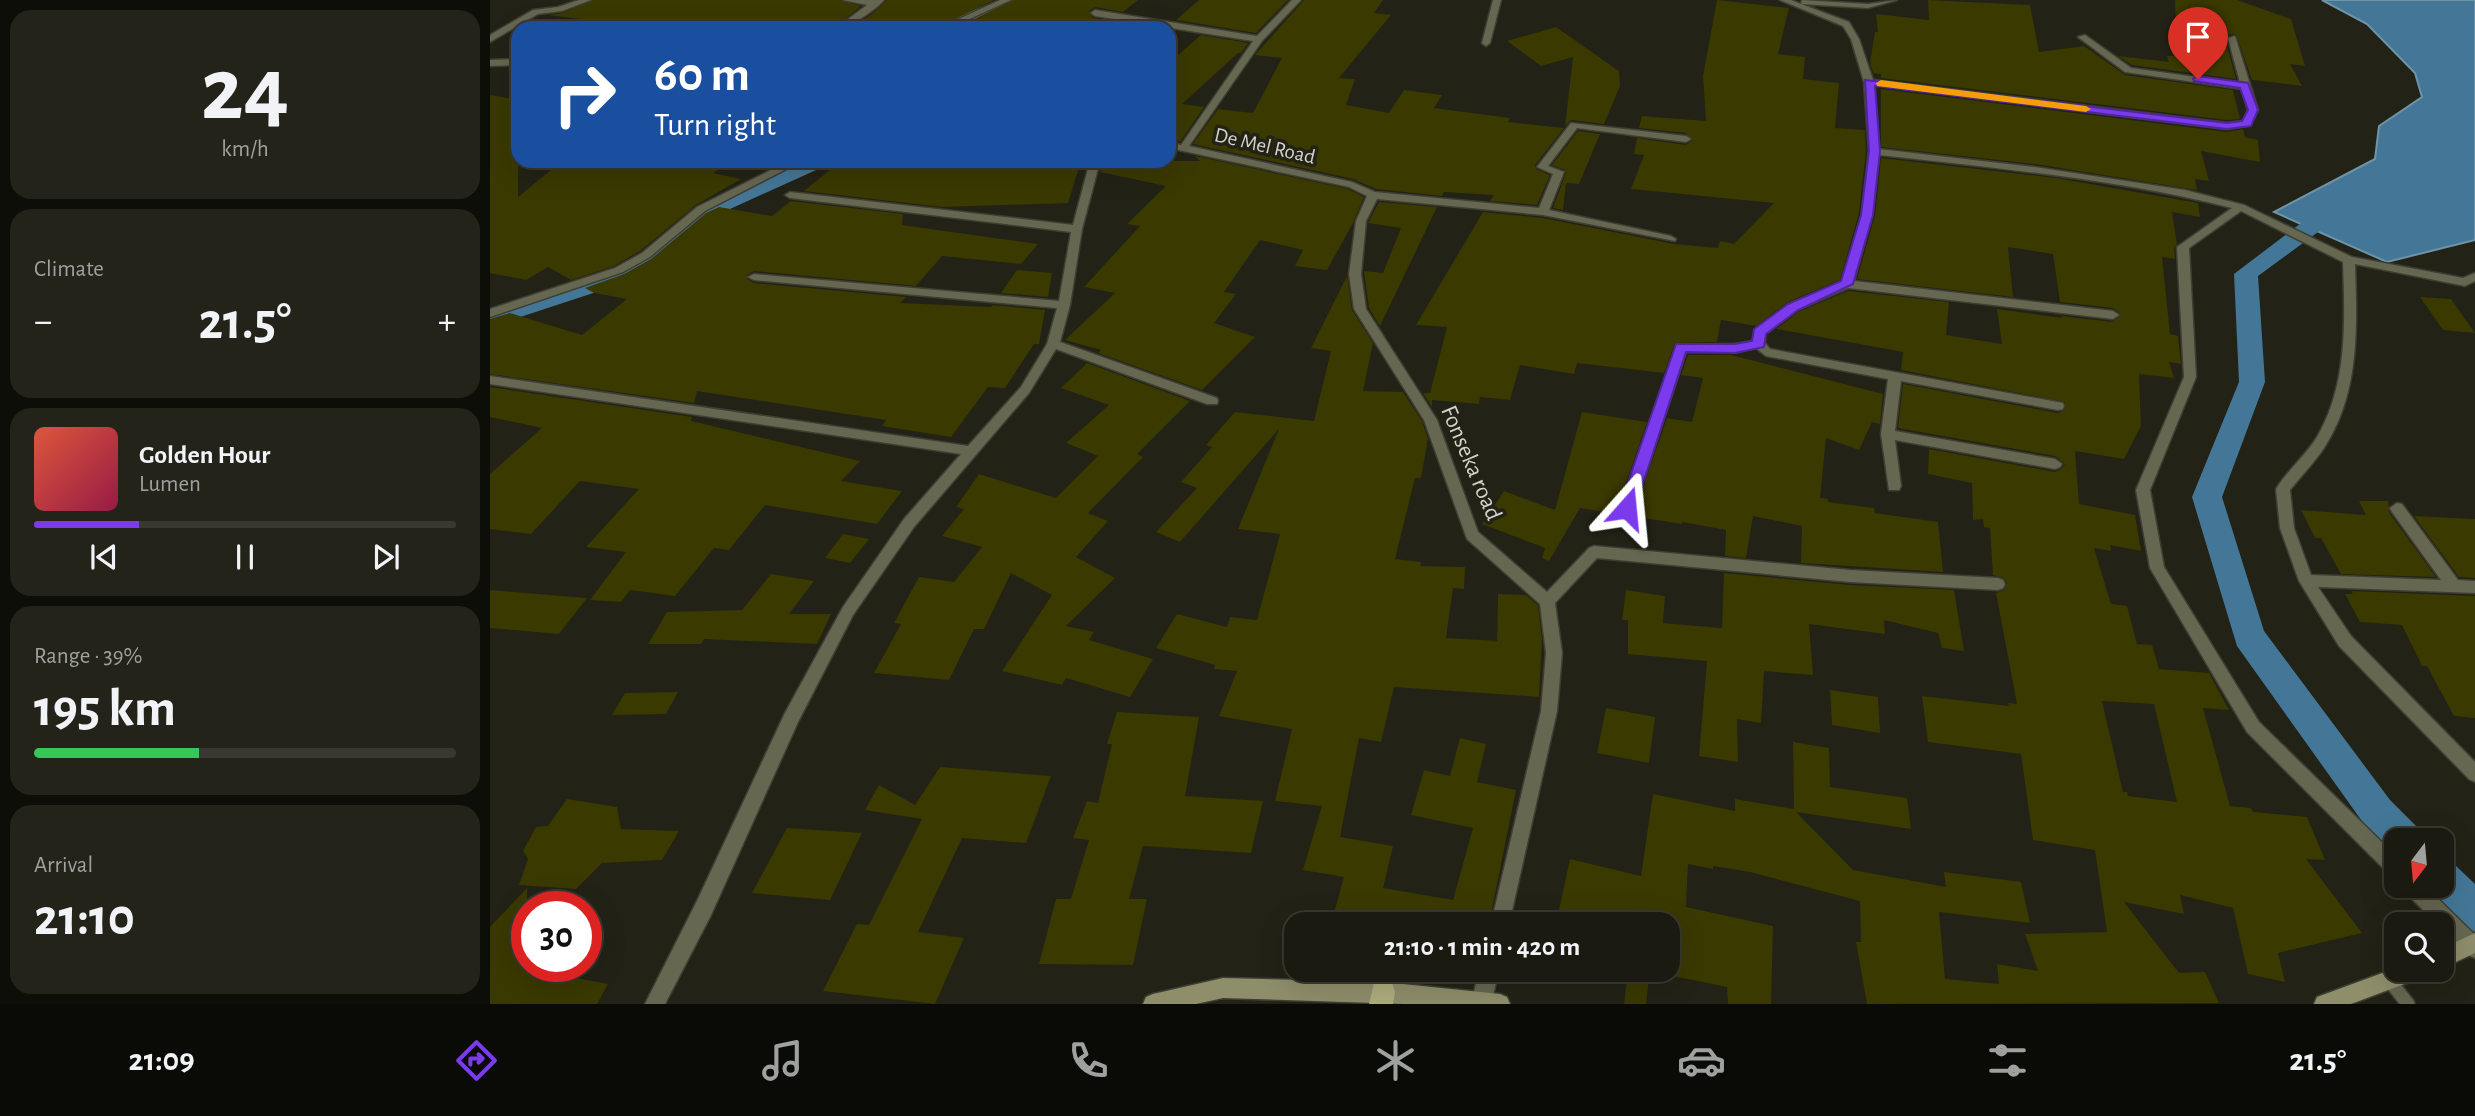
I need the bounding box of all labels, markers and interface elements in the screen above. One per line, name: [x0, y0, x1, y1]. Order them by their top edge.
pin: [2168, 7, 2228, 79]
icon: arrive: [2179, 18, 2217, 56]
text: 24: [201, 45, 289, 136]
icon: right: [539, 49, 630, 140]
text: 60 m: [654, 51, 750, 100]
text: Turn right: [654, 109, 776, 141]
street label: De Mel Road: [1212, 124, 1318, 168]
text: km/h: [221, 138, 269, 161]
text: Climate: [34, 258, 104, 281]
text: 21.5°: [199, 296, 291, 348]
text: −: [34, 303, 52, 341]
text: +: [438, 303, 456, 341]
street label: Fonseka road: [1436, 402, 1506, 524]
text: Golden Hour: [139, 442, 270, 468]
position arrow: [1590, 471, 1664, 545]
text: Lumen: [139, 473, 201, 496]
icon: previous: [85, 538, 123, 576]
icon: pause: [226, 538, 264, 576]
icon: next: [367, 538, 405, 576]
text: Range · 39%: [34, 645, 142, 668]
text: 195 km: [34, 683, 176, 735]
north arrow: [2384, 828, 2454, 898]
map controls: [2384, 828, 2454, 982]
text: Arrival: [34, 854, 93, 877]
speed limit sign: 30: [511, 891, 602, 982]
text: 21:10: [34, 892, 135, 944]
button: search: [2384, 912, 2454, 982]
text: 21:10 · 1 min · 420 m: [1384, 934, 1580, 960]
icon: directions: [452, 1036, 501, 1085]
icon: music: [758, 1036, 807, 1085]
icon: phone: [1064, 1036, 1113, 1085]
icon: climate: [1371, 1036, 1420, 1085]
icon: car: [1677, 1036, 1726, 1085]
icon: filters: [1983, 1036, 2032, 1085]
text: 21:09: [129, 1044, 195, 1076]
text: 21.5°: [2289, 1044, 2346, 1076]

